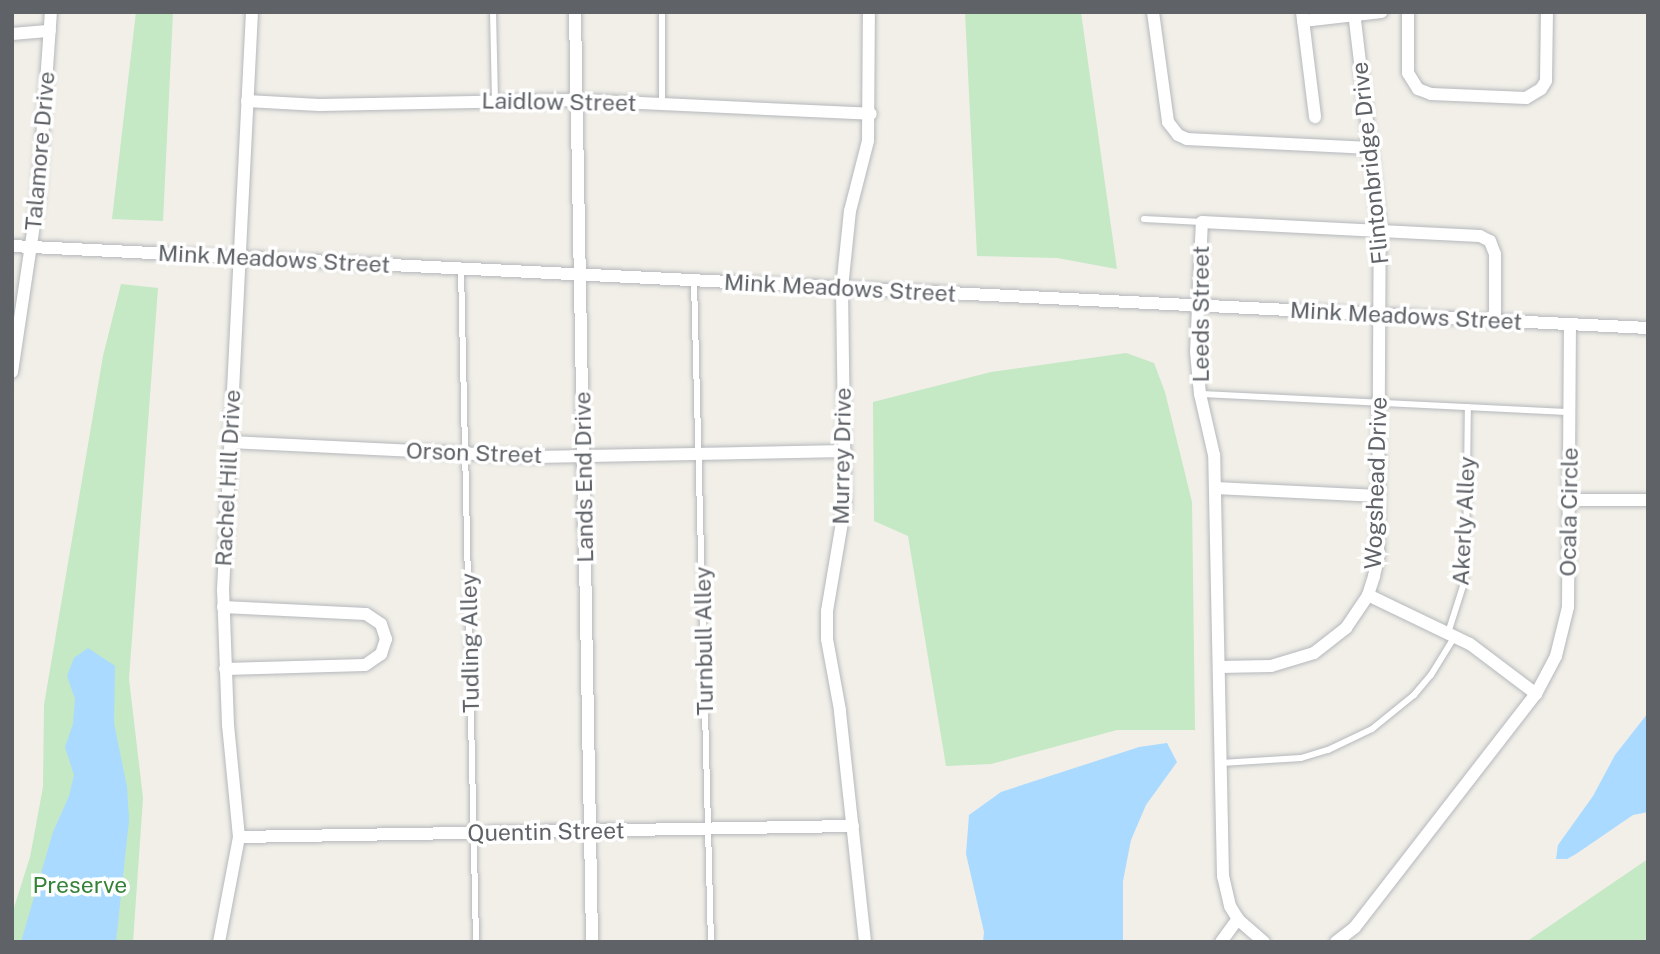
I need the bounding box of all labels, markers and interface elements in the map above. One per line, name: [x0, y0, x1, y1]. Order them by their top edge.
street label: Flintonbridge Drive: [1346, 60, 1394, 266]
street label: Talamore Drive: [19, 70, 61, 232]
street label: Laidlow Street: [481, 87, 637, 117]
street label: Mink Meadows Street: [157, 239, 391, 279]
street label: Leeds Street: [1187, 245, 1215, 383]
street label: Mink Meadows Street: [723, 268, 957, 308]
street label: Mink Meadows Street: [1289, 296, 1523, 336]
street label: Murrey Drive: [827, 387, 857, 525]
street label: Rachel Hill Drive: [210, 389, 246, 567]
street label: Lands End Drive: [569, 391, 599, 563]
street label: Wogshead Drive: [1359, 396, 1393, 570]
street label: Orson Street: [405, 437, 543, 469]
street label: Ocala Circle: [1554, 447, 1584, 577]
street label: Akerly Alley: [1447, 456, 1481, 586]
street label: Turnbull Alley: [689, 566, 719, 716]
street label: Tudling Alley: [455, 573, 485, 713]
street label: Quentin Street: [467, 817, 625, 847]
park label: Preserve: [33, 871, 127, 899]

